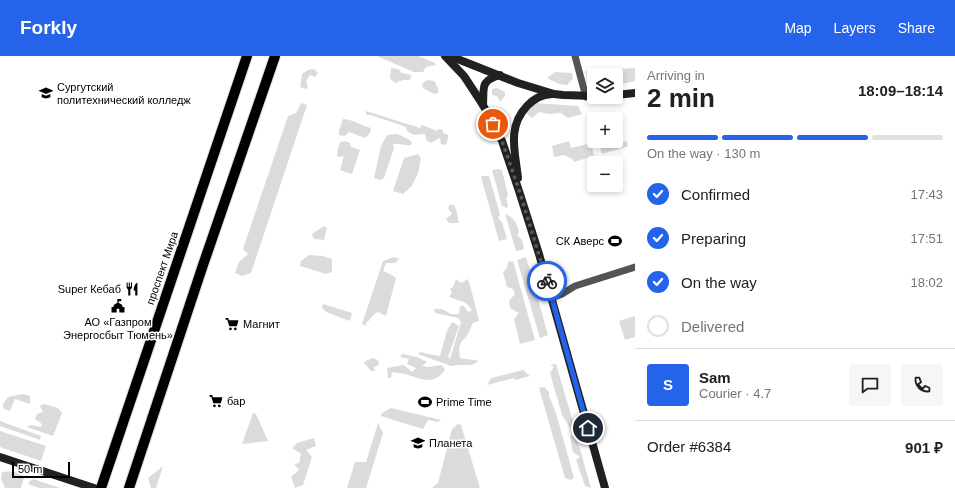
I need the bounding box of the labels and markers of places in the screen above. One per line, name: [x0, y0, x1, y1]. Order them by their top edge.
place label: Сургутский политехнический колледж: [57, 81, 191, 106]
school or university icon: Сургутский политехнический колледж: [38, 85, 54, 101]
pin: [476, 107, 510, 141]
sports icon: СК Аверс: [607, 233, 623, 249]
place label: СК Аверс: [556, 235, 604, 247]
restaurant icon: Super Кебаб: [124, 281, 140, 297]
place label: Super Кебаб: [58, 283, 121, 295]
public building icon: АО «Газпром Энергосбыт Тюмень»: [110, 298, 126, 314]
place label: АО «Газпром Энергосбыт Тюмень»: [63, 316, 173, 341]
supermarket icon: Магнит: [224, 316, 240, 332]
place label: Магнит: [243, 318, 280, 330]
supermarket icon: бар: [208, 393, 224, 409]
sports icon: Prime Time: [417, 394, 433, 410]
place label: бар: [227, 395, 245, 407]
place label: Prime Time: [436, 396, 492, 408]
pin: [571, 411, 605, 445]
school or university icon: Планета: [410, 435, 426, 451]
place label: Планета: [429, 437, 473, 449]

